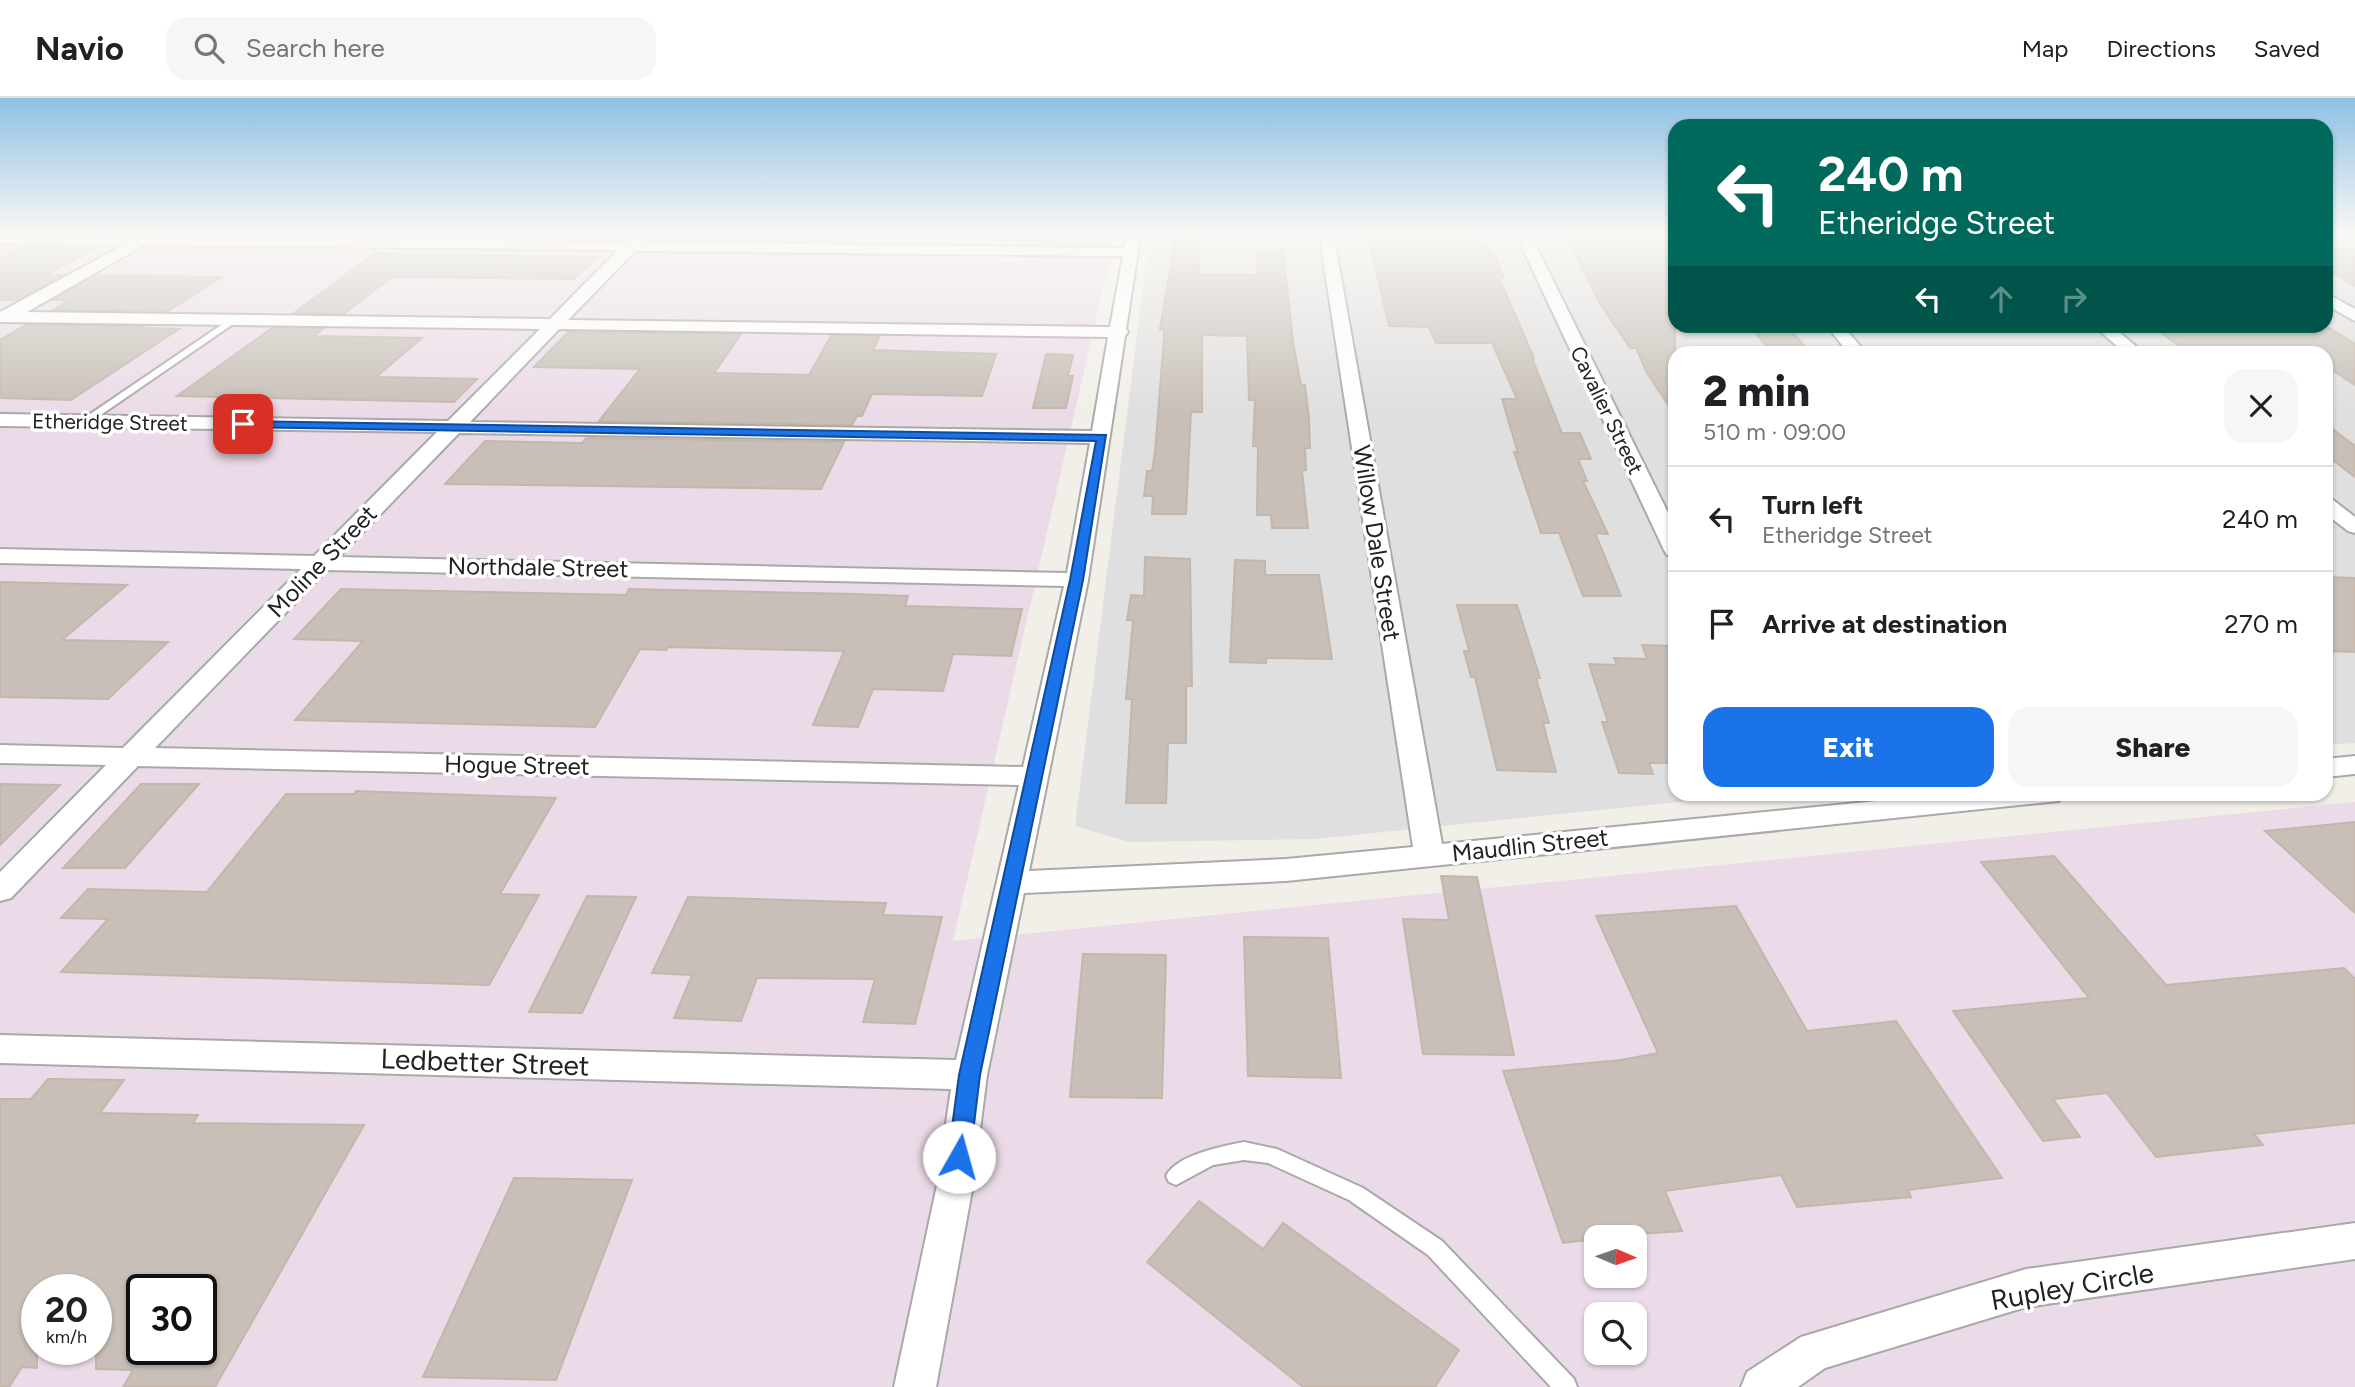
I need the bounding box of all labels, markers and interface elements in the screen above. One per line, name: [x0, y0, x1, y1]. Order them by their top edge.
search box: [166, 17, 656, 80]
text: Navio: [35, 29, 124, 68]
icon: search: [190, 29, 228, 67]
text: Search here: [246, 32, 385, 64]
text: Map: [2022, 34, 2068, 63]
text: Directions: [2106, 34, 2216, 63]
text: Saved: [2254, 34, 2320, 63]
text: 240 m: [1818, 144, 1964, 203]
icon: left: [1703, 147, 1794, 238]
text: Etheridge Street: [1818, 204, 2055, 242]
icon: left: [1909, 280, 1947, 318]
icon: ahead: [1982, 280, 2020, 318]
icon: right: [2055, 280, 2093, 318]
street label: Cavalier Street: [1565, 342, 1649, 478]
text: 2 min: [1703, 366, 1810, 417]
button: close: [2224, 369, 2298, 443]
pin: [213, 394, 273, 454]
icon: arrive: [224, 405, 262, 443]
street label: Etheridge Street: [32, 408, 188, 436]
text: 510 m · 09:00: [1703, 418, 1846, 446]
street label: Willow Dale Street: [1347, 443, 1407, 643]
text: Turn left: [1762, 489, 1863, 521]
street label: Moline Street: [261, 499, 383, 623]
icon: left: [1703, 500, 1741, 538]
text: 240 m: [2222, 503, 2298, 535]
text: Etheridge Street: [1762, 521, 1932, 549]
street label: Northdale Street: [447, 551, 629, 583]
icon: arrive: [1703, 605, 1741, 643]
text: Arrive at destination: [1762, 608, 2007, 640]
text: 270 m: [2224, 608, 2298, 640]
button: Exit: [1703, 707, 1994, 787]
button: Share: [2008, 707, 2298, 787]
street label: Hogue Street: [444, 749, 590, 781]
street label: Maudlin Street: [1450, 822, 1610, 868]
street label: Ledbetter Street: [380, 1041, 590, 1083]
position arrow: [922, 1120, 996, 1194]
north arrow: [1584, 1225, 1647, 1288]
map controls: [1584, 1225, 1647, 1365]
street label: Rupley Circle: [1988, 1255, 2156, 1317]
speed limit sign: 30: [126, 1274, 217, 1365]
text: 20: [45, 1289, 88, 1331]
button: search: [1584, 1302, 1647, 1365]
text: km/h: [46, 1326, 87, 1348]

